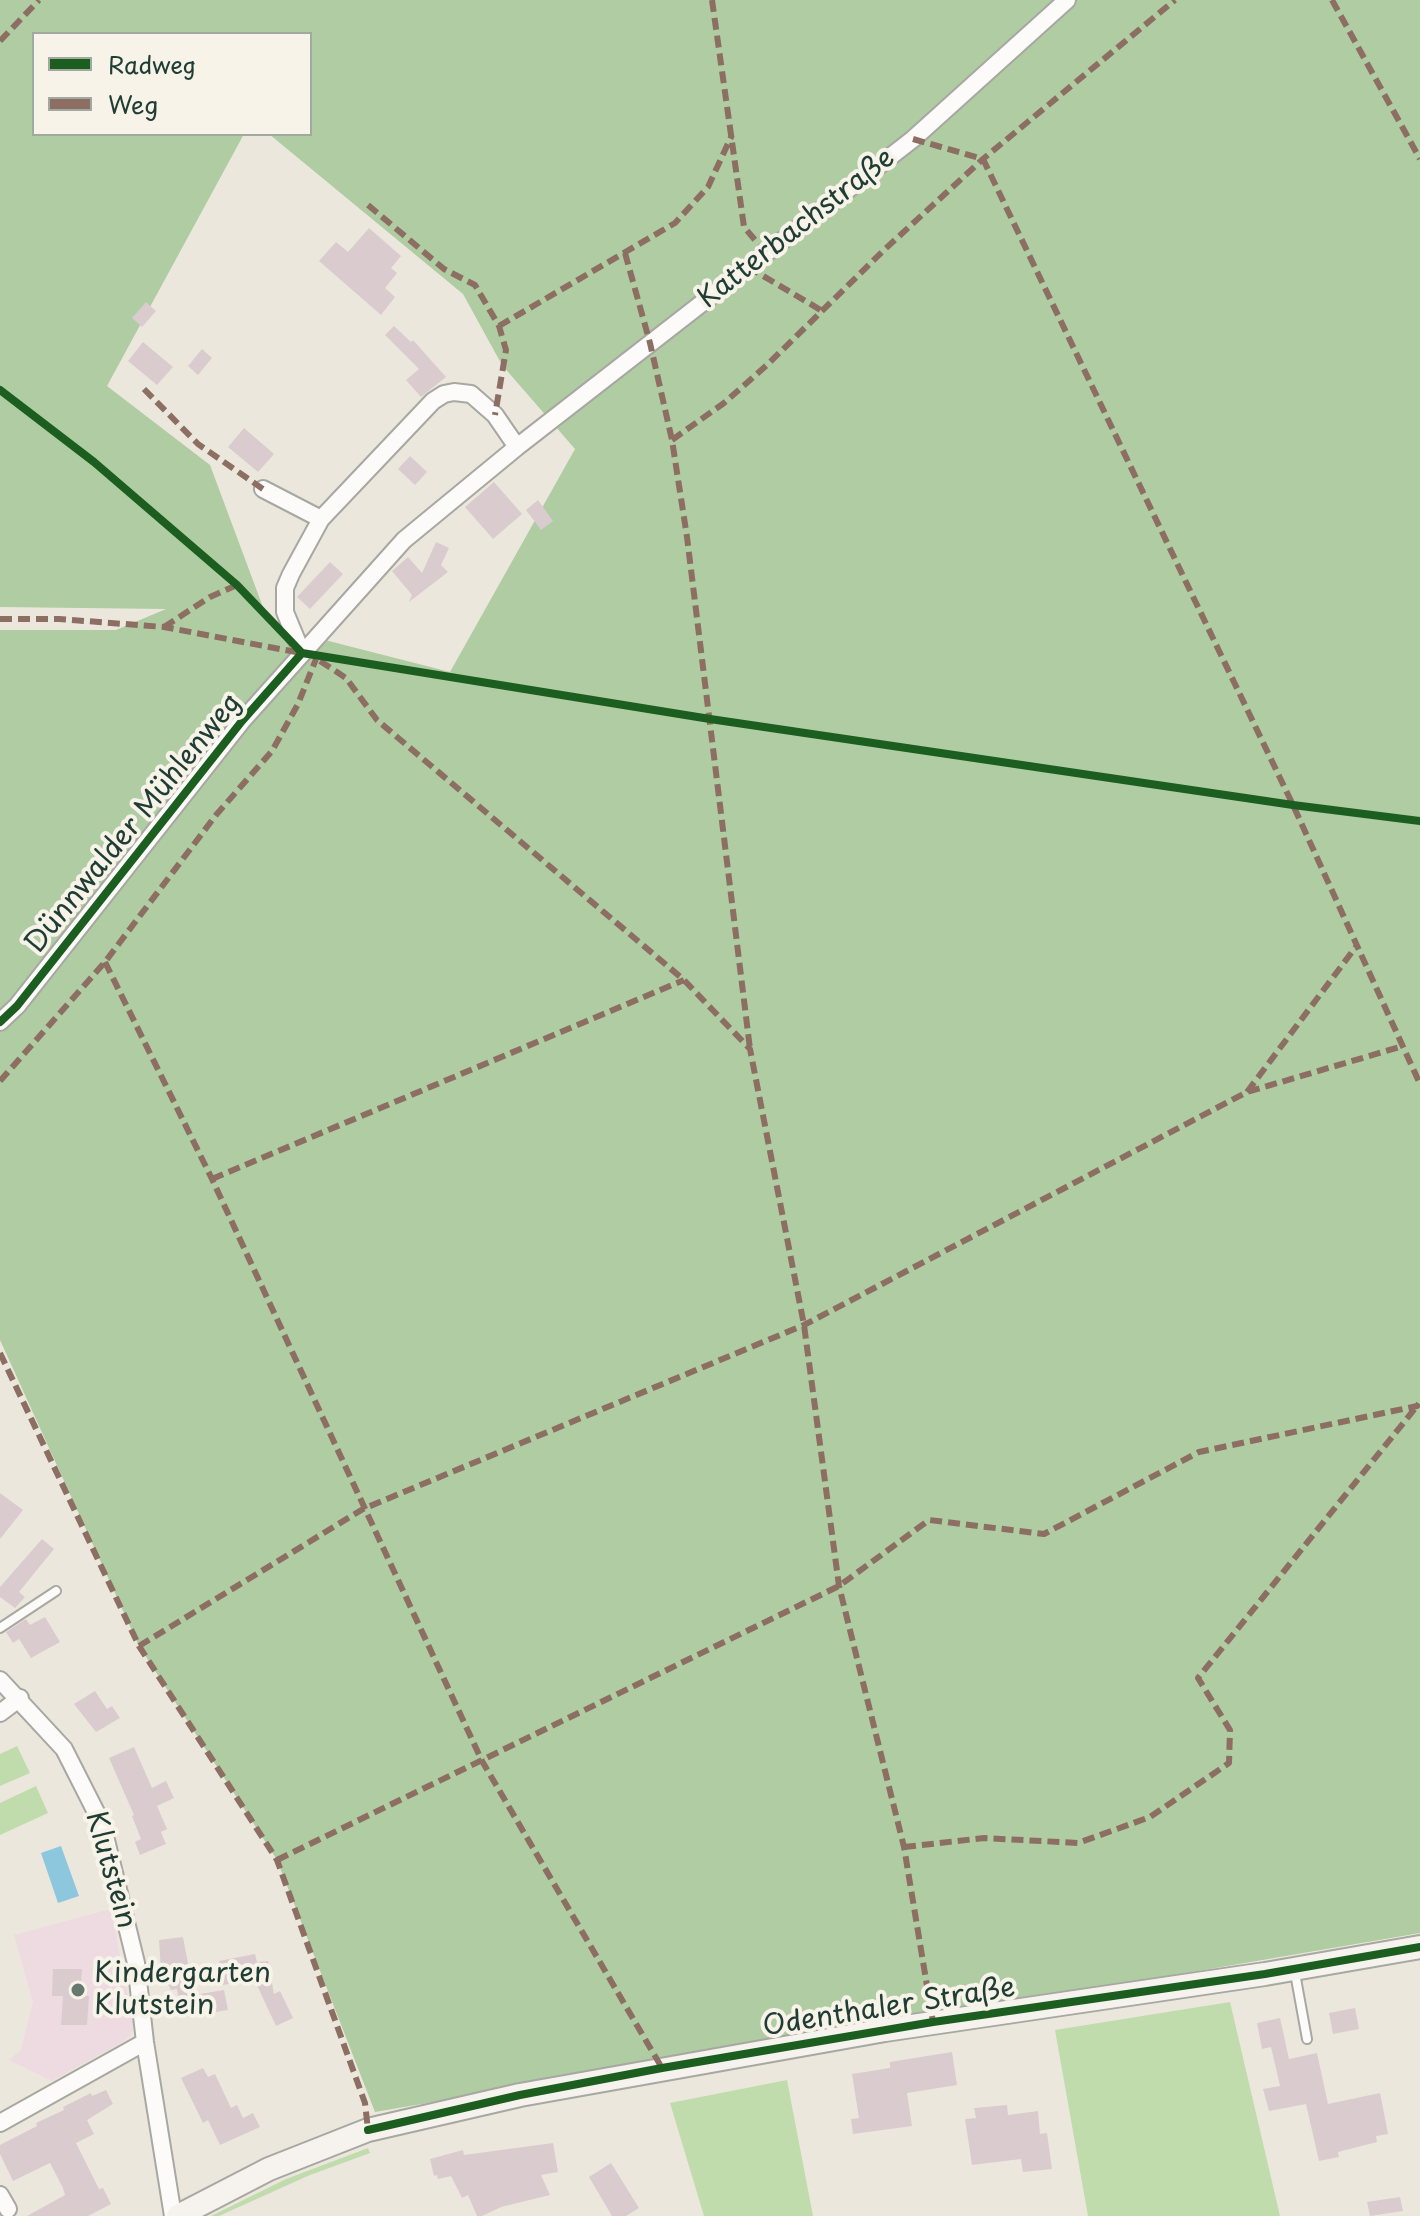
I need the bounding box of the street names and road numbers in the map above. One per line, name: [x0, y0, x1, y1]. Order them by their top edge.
street label: Katterbachstraße: [692, 142, 902, 316]
street label: Dünnwalder Mühlenweg: [19, 687, 249, 961]
street label: Klutstein: [77, 1808, 143, 1932]
street label: Odenthaler Straße: [761, 1971, 1017, 2045]

